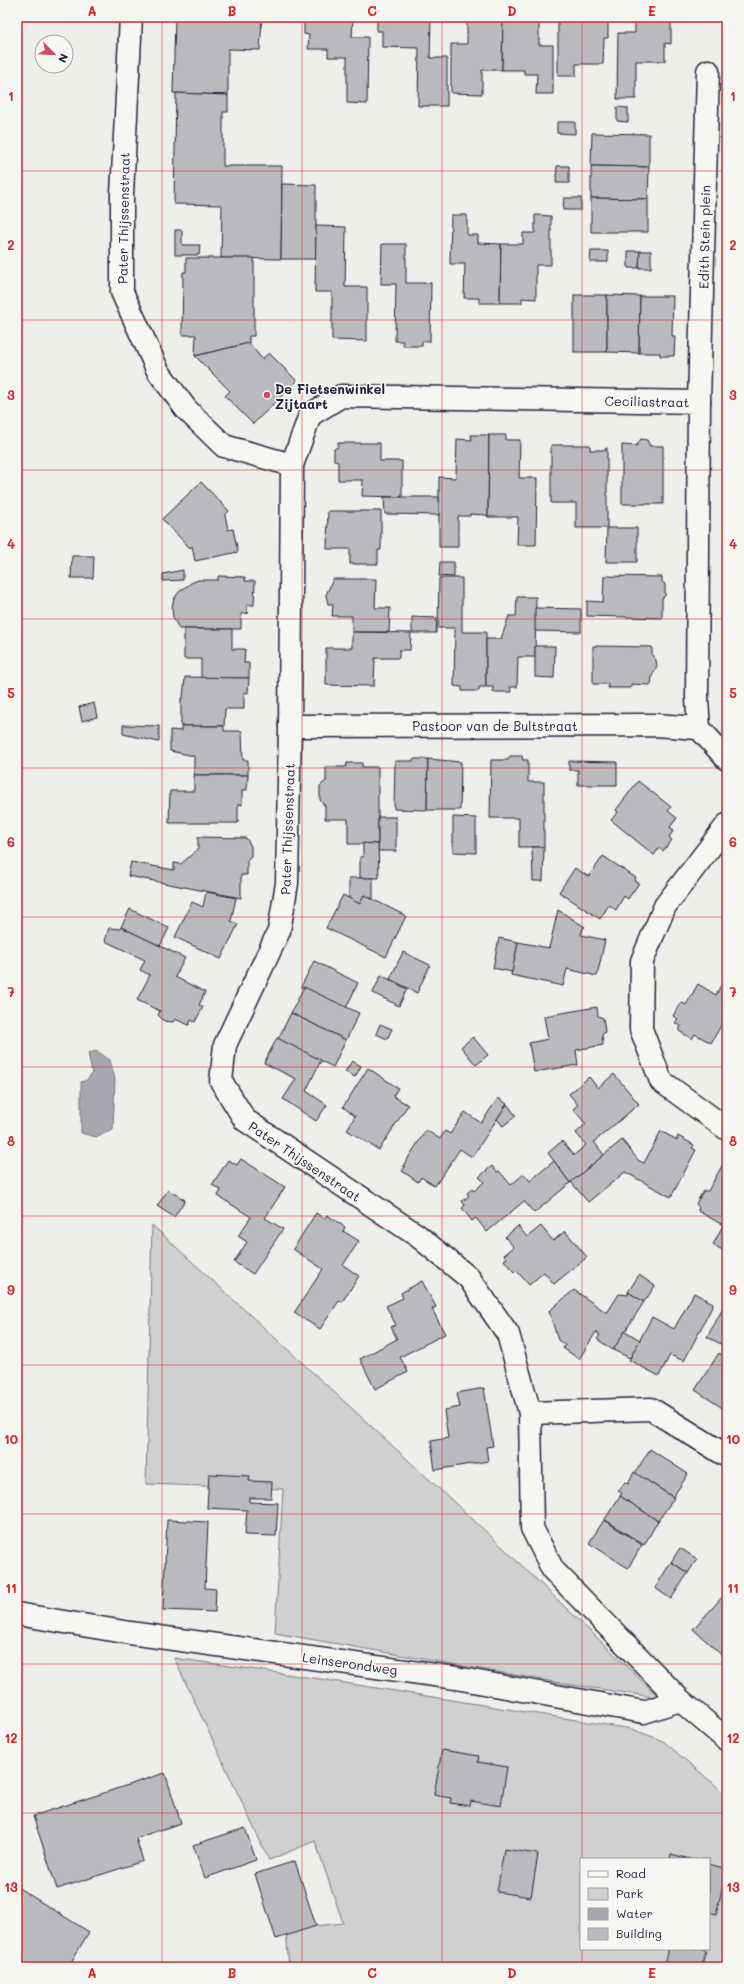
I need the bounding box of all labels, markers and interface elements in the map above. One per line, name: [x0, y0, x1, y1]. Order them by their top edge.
text: A: [87, 2, 97, 19]
text: B: [228, 2, 237, 19]
text: C: [367, 2, 377, 19]
text: D: [507, 2, 517, 19]
text: E: [648, 2, 656, 19]
north arrow: [34, 34, 74, 74]
text: N: [55, 51, 72, 65]
text: 1: [8, 87, 14, 104]
text: 1: [730, 87, 736, 104]
street label: Pater Thijssenstraat: [113, 152, 133, 284]
street label: Edith Stein plein: [695, 185, 713, 289]
text: 2: [7, 236, 15, 253]
text: 2: [729, 236, 737, 253]
place label: De Fietsenwinkel Zijtaart: [275, 380, 385, 412]
text: 3: [7, 386, 15, 403]
text: 3: [729, 386, 737, 403]
marker: De Fietsenwinkel Zijtaart: [262, 390, 272, 400]
street label: Ceciliastraat: [604, 392, 690, 410]
text: 4: [7, 535, 15, 552]
text: 4: [729, 535, 737, 552]
text: 5: [7, 684, 15, 701]
text: 5: [729, 684, 737, 701]
street label: Pastoor van de Bultstraat: [412, 717, 578, 734]
street label: Pater Thijssenstraat: [276, 763, 298, 895]
text: 6: [7, 833, 15, 850]
text: 6: [729, 833, 737, 850]
text: 7: [7, 983, 15, 1000]
text: 7: [729, 983, 737, 1000]
street label: Pater Thijssenstraat: [246, 1117, 365, 1205]
text: 8: [7, 1132, 15, 1149]
text: 8: [729, 1132, 737, 1149]
text: 9: [7, 1281, 15, 1298]
text: 9: [729, 1281, 737, 1298]
text: 10: [4, 1430, 18, 1447]
text: 10: [726, 1430, 740, 1447]
text: 11: [5, 1579, 17, 1596]
text: 11: [727, 1579, 739, 1596]
street label: Leinserondweg: [301, 1648, 399, 1678]
text: 12: [4, 1729, 18, 1746]
text: 12: [726, 1729, 740, 1746]
legend: [580, 1858, 710, 1950]
text: Road: [616, 1865, 646, 1881]
text: 13: [4, 1878, 18, 1895]
text: 13: [726, 1878, 740, 1895]
text: Park: [616, 1885, 643, 1901]
text: Water: [616, 1905, 653, 1921]
text: Building: [616, 1925, 662, 1941]
text: A: [87, 1964, 97, 1981]
text: B: [228, 1964, 237, 1981]
text: C: [367, 1964, 377, 1981]
text: D: [507, 1964, 517, 1981]
text: E: [648, 1964, 656, 1981]

